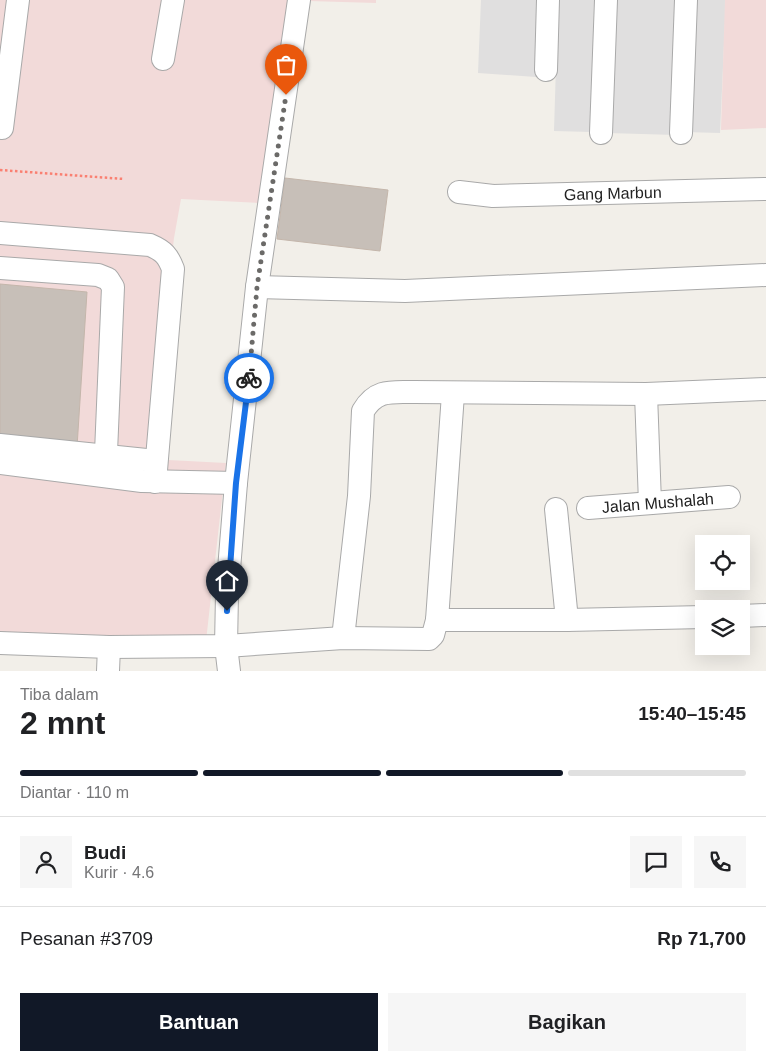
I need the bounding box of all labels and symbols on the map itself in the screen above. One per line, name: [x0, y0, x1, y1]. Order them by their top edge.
pin: [265, 44, 307, 95]
street label: Gang Marbun: [564, 184, 662, 203]
courier: [224, 353, 274, 403]
street label: Jalan Mushalah: [601, 490, 714, 516]
pin: [206, 560, 248, 611]

